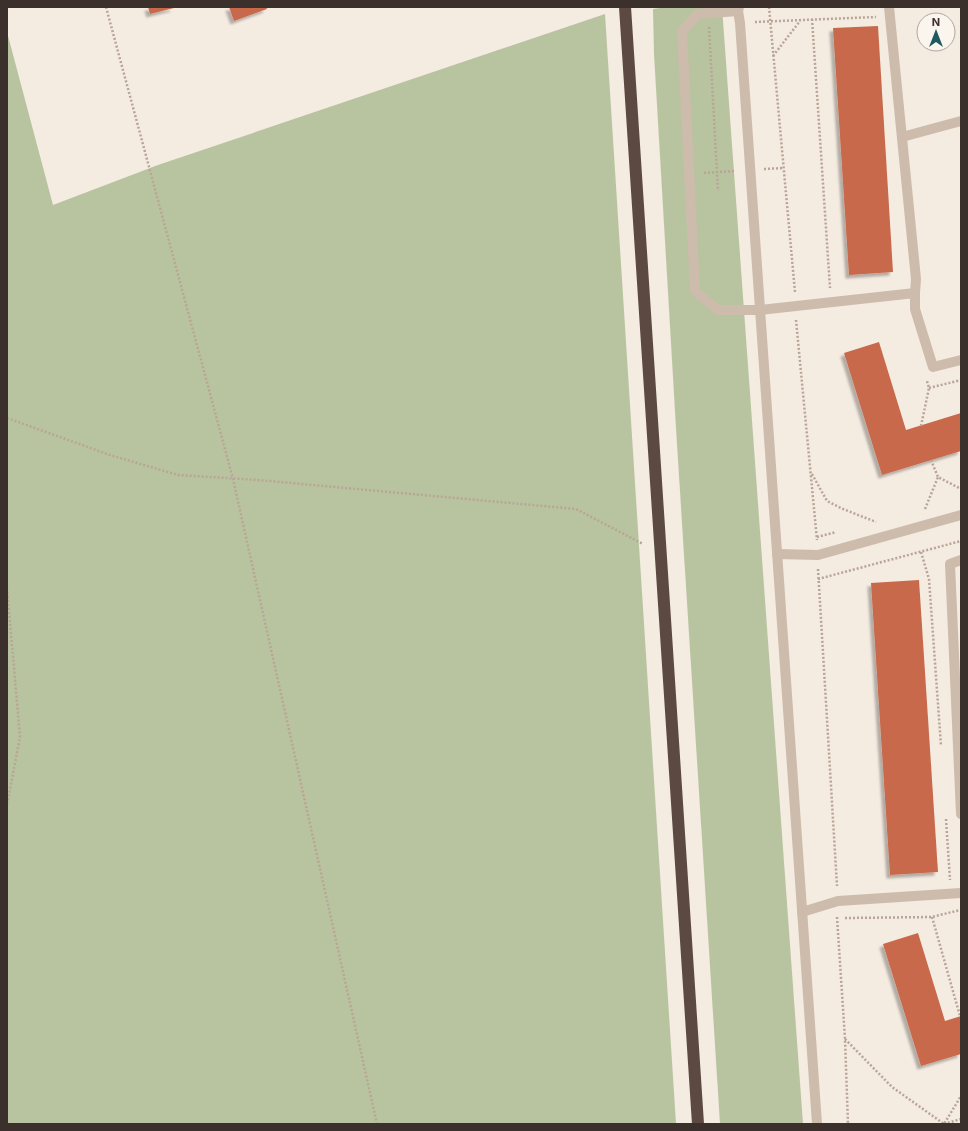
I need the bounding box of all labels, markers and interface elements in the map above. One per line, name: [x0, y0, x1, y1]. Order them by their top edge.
north arrow: [916, 12, 956, 52]
text: N: [932, 15, 940, 29]

